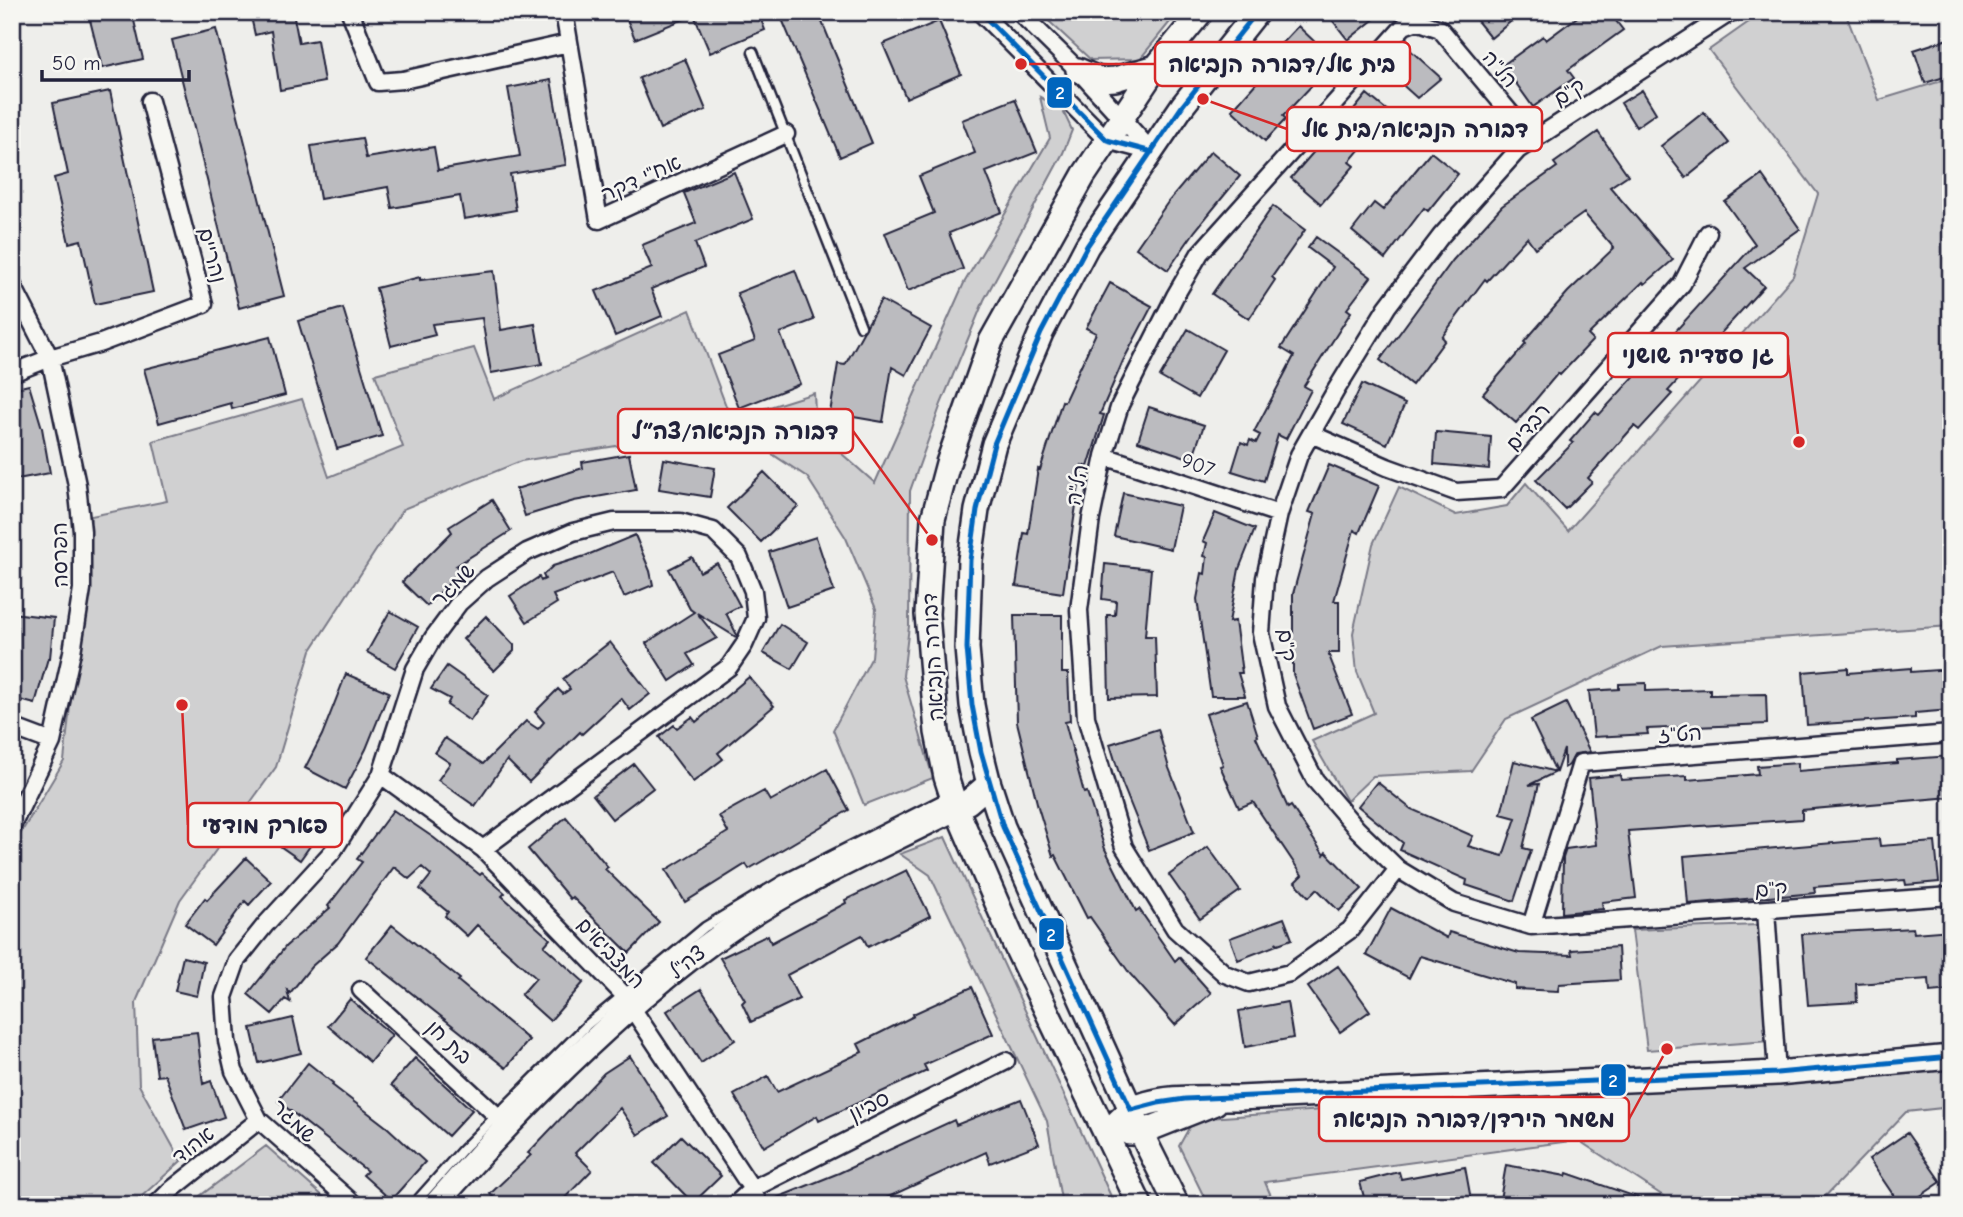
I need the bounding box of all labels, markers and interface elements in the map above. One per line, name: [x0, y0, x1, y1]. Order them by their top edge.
scale bar: [42, 38, 189, 82]
callout: בית אל/דבורה הנביאה: [1155, 42, 1410, 86]
street label: הל"ה: [1478, 45, 1522, 93]
text: 50 m: [52, 51, 101, 75]
text: בית אל/דבורה הנביאה: [1168, 51, 1396, 78]
street label: ק"ם: [1549, 73, 1590, 112]
line badge: 2: [1046, 76, 1073, 109]
text: 2: [1055, 82, 1065, 104]
callout: דבורה הנביאה/בית אל: [1287, 107, 1542, 151]
text: דבורה הנביאה/בית אל: [1301, 116, 1529, 143]
street label: אח"י דקר: [597, 150, 685, 207]
street label: נהריים: [193, 225, 231, 285]
callout: גן סעדיה שושני: [1608, 333, 1788, 377]
text: גן סעדיה שושני: [1622, 342, 1774, 369]
street label: רבדים: [1501, 398, 1555, 456]
callout: דבורה הנביאה/צה״ל: [618, 409, 853, 453]
text: דבורה הנביאה/צה״ל: [631, 418, 839, 445]
street label: 907: [1178, 448, 1218, 482]
street label: הל"ה: [1061, 462, 1093, 508]
street label: הפרסה: [47, 522, 73, 588]
street label: שמגר: [426, 558, 480, 612]
street label: דבורה הנביאה: [918, 592, 948, 722]
street label: ק"ם: [1272, 627, 1301, 663]
street label: הט"ז: [1657, 720, 1703, 748]
callout: פארק מודעי: [188, 803, 342, 847]
text: פארק מודעי: [202, 812, 328, 839]
street label: ק"ם: [1754, 876, 1788, 903]
street label: המצביאים: [572, 912, 650, 994]
line badge: 2: [1038, 917, 1065, 951]
text: 2: [1046, 924, 1056, 946]
street label: צה"ל: [664, 940, 710, 984]
street label: בת חן: [421, 1015, 477, 1070]
line badge: 2: [1600, 1063, 1627, 1097]
text: 2: [1608, 1070, 1618, 1092]
street label: סביון: [845, 1086, 894, 1127]
street label: שמגר: [267, 1094, 321, 1148]
callout: משמר הירדן/דבורה הנביאה: [1319, 1097, 1629, 1141]
text: משמר הירדן/דבורה הנביאה: [1333, 1106, 1615, 1134]
street label: אהוד: [167, 1121, 219, 1169]

